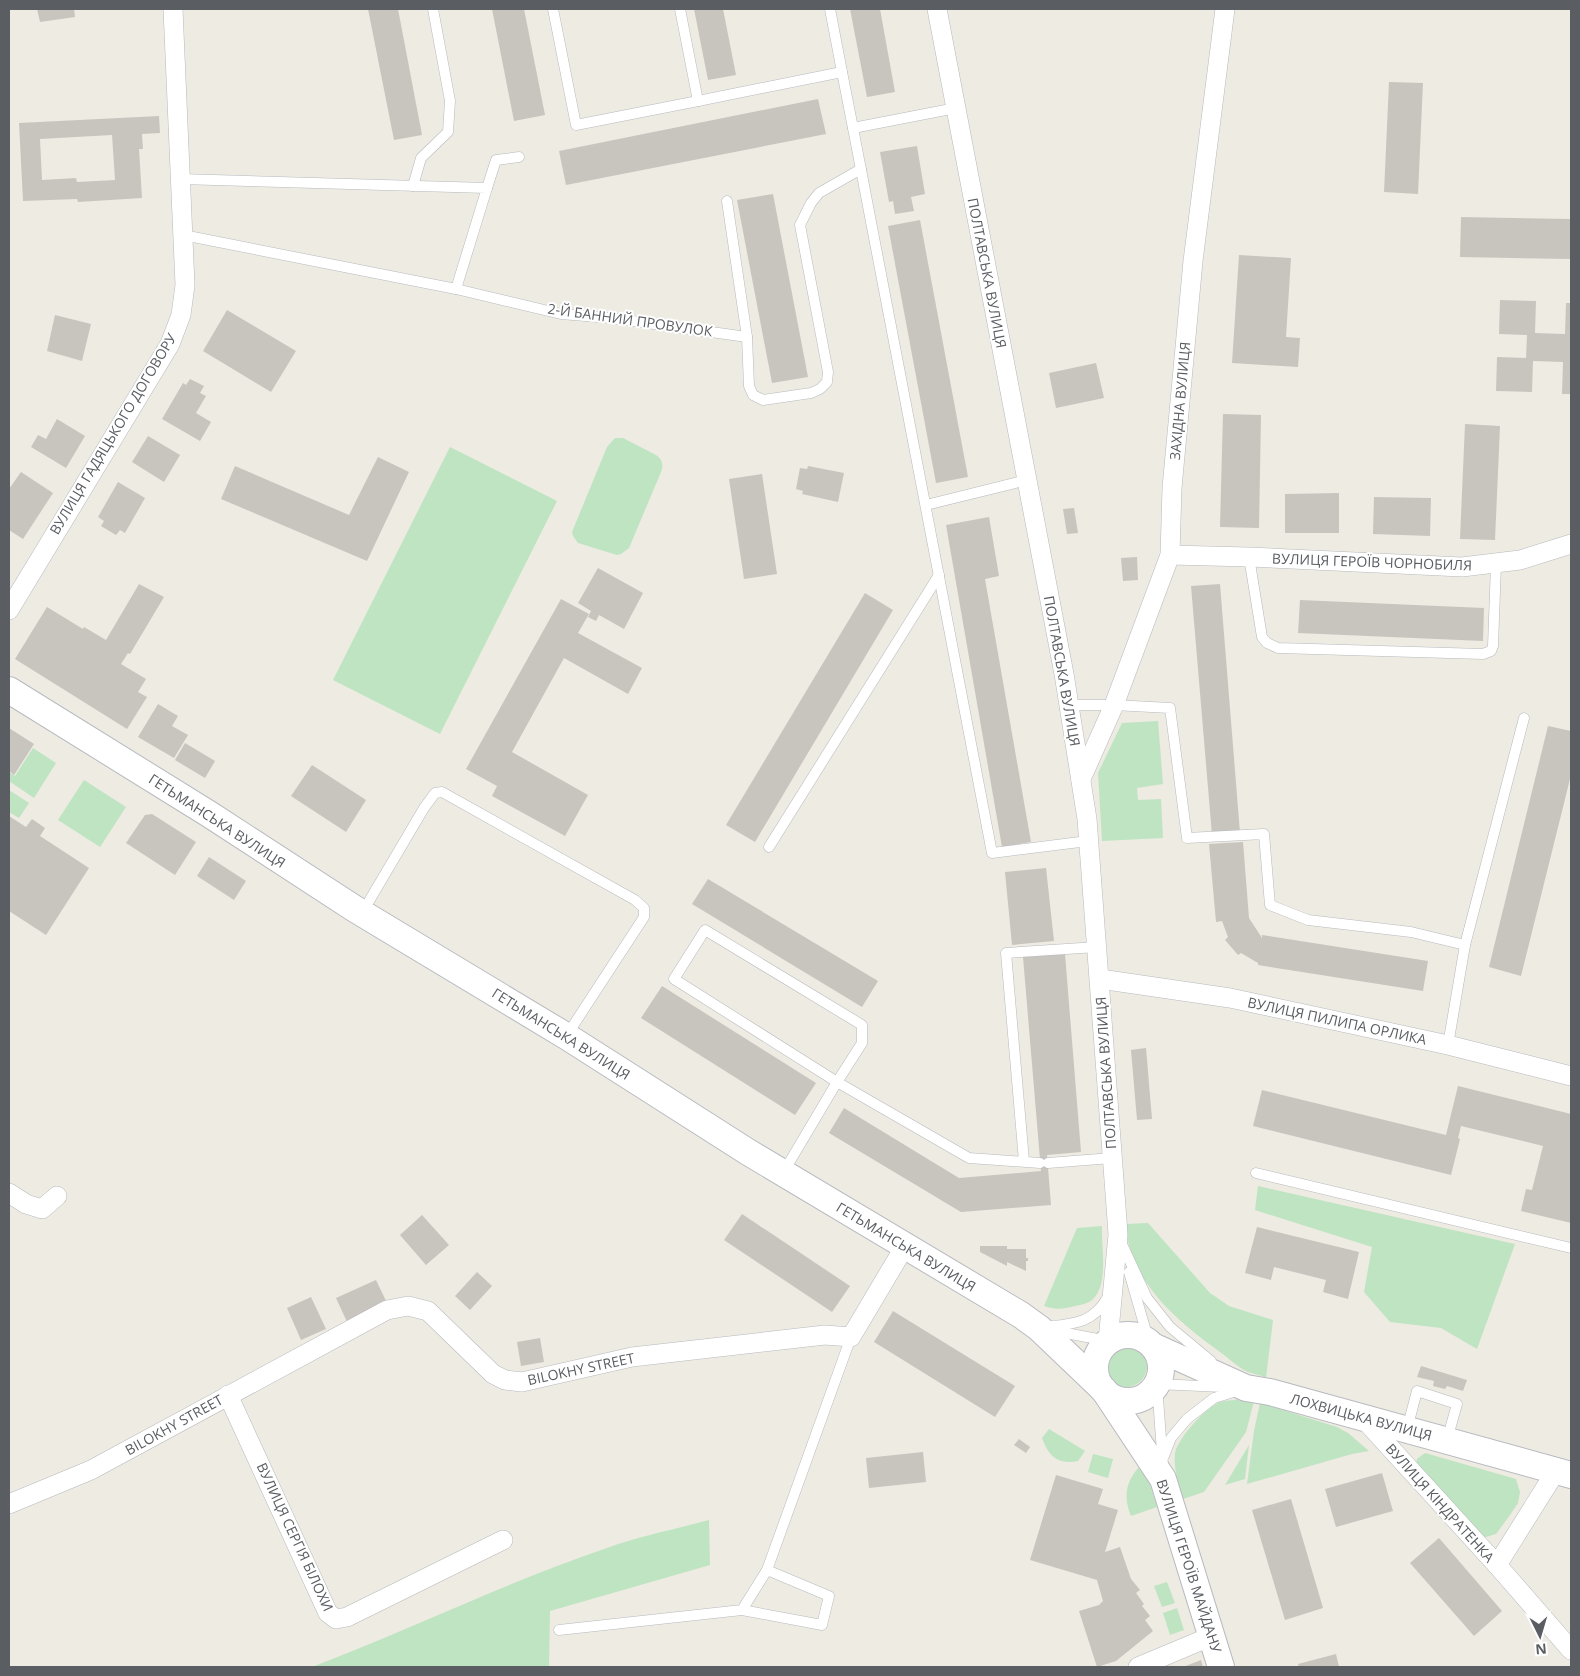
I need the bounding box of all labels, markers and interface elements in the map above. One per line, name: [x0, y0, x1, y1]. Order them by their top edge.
street label: ПОЛТАВСЬКА ВУЛИЦЯ: [964, 196, 1011, 350]
street label: 2-Й БАННИЙ ПРОВУЛОК: [546, 299, 714, 341]
street label: ВУЛИЦЯ ГАДЯЦЬКОГО ДОГОВОРУ: [45, 329, 181, 538]
street label: ЗАХІДНА ВУЛИЦЯ: [1165, 341, 1194, 461]
street label: ВУЛИЦЯ ГЕРОЇВ ЧОРНОБИЛЯ: [1272, 549, 1472, 574]
street label: ПОЛТАВСЬКА ВУЛИЦЯ: [1040, 594, 1085, 748]
street label: ГЕТЬМАНСЬКА ВУЛИЦЯ: [145, 769, 289, 872]
street label: ГЕТЬМАНСЬКА ВУЛИЦЯ: [489, 983, 634, 1084]
street label: ВУЛИЦЯ ПИЛИПА ОРЛИКА: [1246, 992, 1428, 1049]
street label: ПОЛТАВСЬКА ВУЛИЦЯ: [1091, 996, 1120, 1150]
street label: ГЕТЬМАНСЬКА ВУЛИЦЯ: [833, 1197, 980, 1296]
street label: BILOKHY STREET: [526, 1348, 636, 1389]
street label: ЛОХВИЦЬКА ВУЛИЦЯ: [1288, 1388, 1434, 1445]
street label: BILOKHY STREET: [122, 1390, 226, 1459]
street label: ВУЛИЦЯ КІНДРАТЕНКА: [1382, 1439, 1499, 1566]
street label: ВУЛИЦЯ СЕРГІЯ БІЛОХИ: [253, 1460, 338, 1614]
street label: ВУЛИЦЯ ГЕРОЇВ МАЙДАНУ: [1152, 1477, 1227, 1655]
north arrow: [1515, 1611, 1565, 1661]
text: N: [1535, 1639, 1548, 1659]

